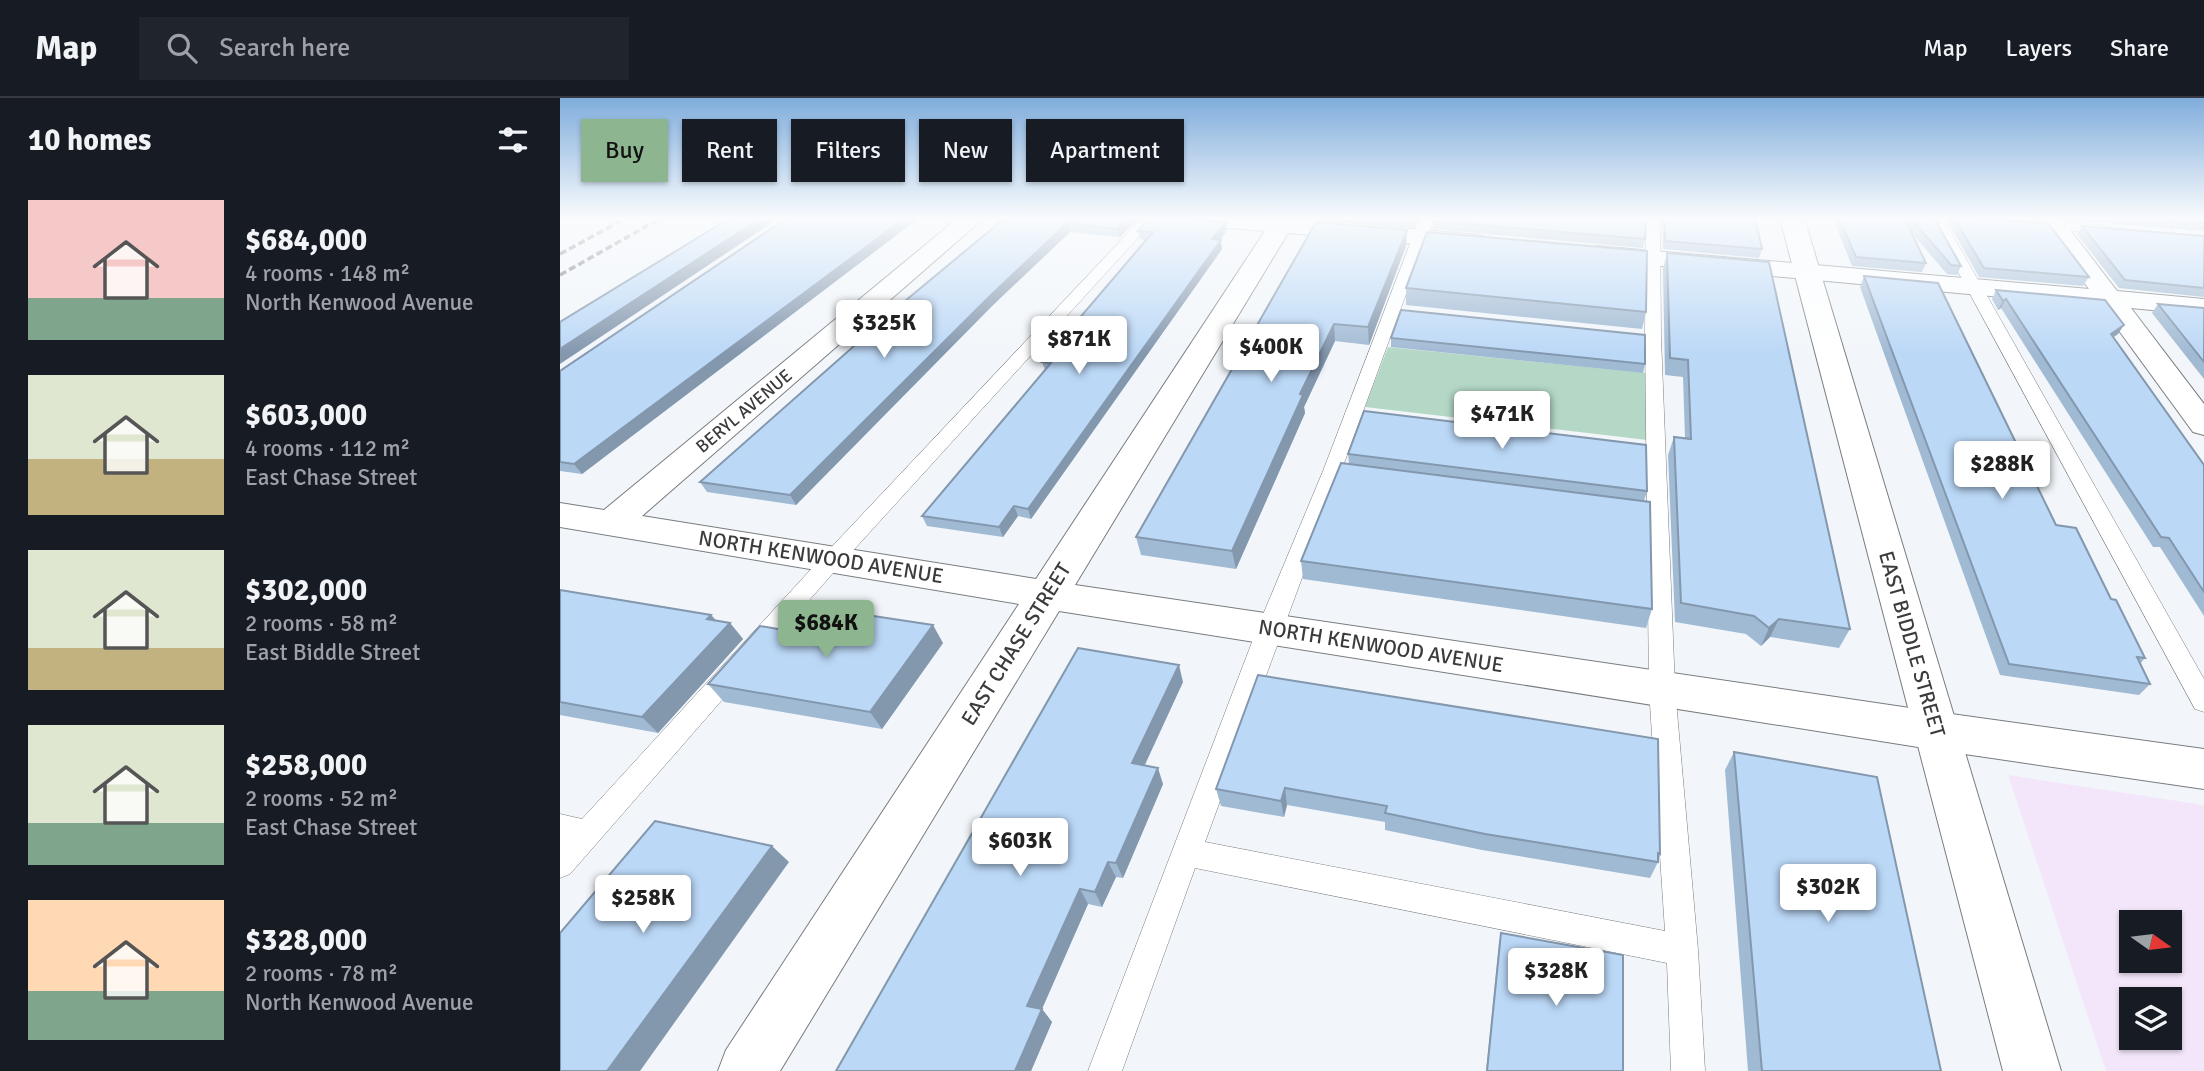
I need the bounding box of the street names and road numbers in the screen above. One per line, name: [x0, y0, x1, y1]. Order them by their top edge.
street label: BERYL AVENUE: [691, 364, 797, 458]
street label: NORTH KENWOOD AVENUE: [697, 525, 945, 589]
street label: EAST BIDDLE STREET: [1873, 548, 1951, 741]
street label: EAST CHASE STREET: [955, 557, 1077, 730]
street label: NORTH KENWOOD AVENUE: [1257, 614, 1505, 678]

